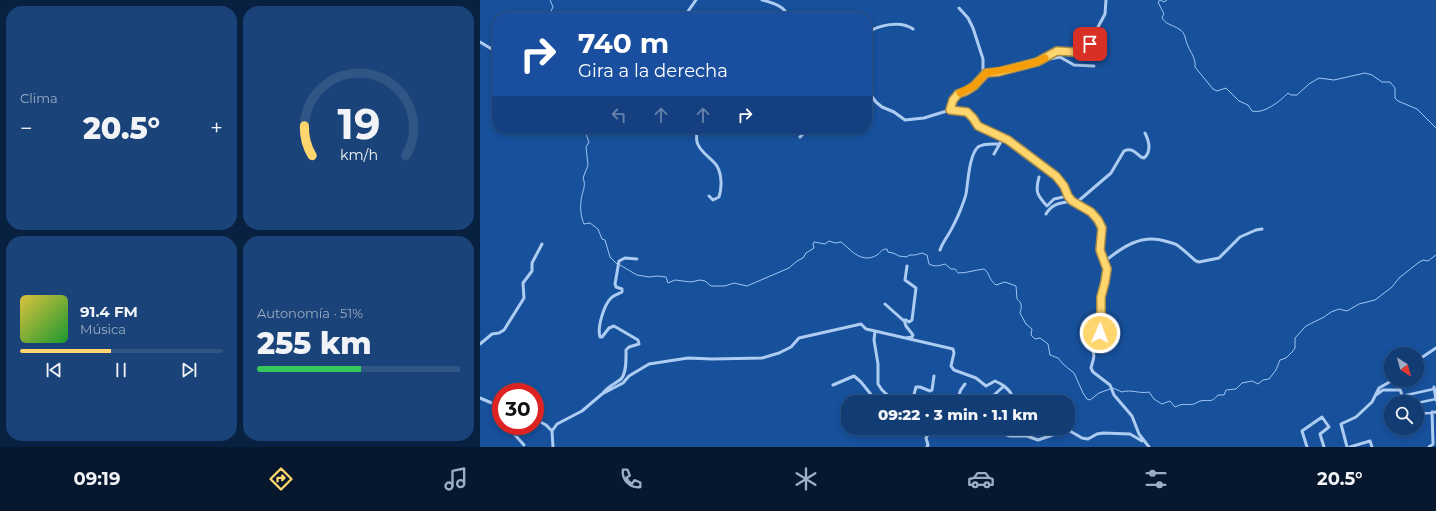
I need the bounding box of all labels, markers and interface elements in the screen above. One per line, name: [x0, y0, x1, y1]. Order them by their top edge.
text: 740 m: [578, 26, 669, 60]
pin: [1073, 27, 1107, 61]
icon: right: [512, 28, 564, 80]
icon: arrive: [1079, 33, 1101, 55]
text: Gira a la derecha: [578, 60, 728, 82]
text: Clima: [20, 90, 58, 106]
text: 19: [337, 99, 380, 149]
icon: left: [608, 104, 630, 126]
icon: ahead: [650, 104, 672, 126]
icon: ahead: [692, 104, 714, 126]
icon: right: [734, 104, 756, 126]
text: 20.5°: [83, 110, 160, 147]
text: −: [20, 115, 33, 142]
text: +: [210, 115, 223, 142]
text: km/h: [339, 145, 378, 163]
text: 91.4 FM: [80, 302, 138, 321]
text: Autonomía · 51%: [257, 305, 363, 321]
position arrow: [1079, 312, 1121, 354]
text: Música: [80, 321, 126, 337]
text: 255 km: [257, 325, 372, 362]
north arrow: [1384, 347, 1424, 387]
map controls: [1384, 347, 1424, 435]
icon: previous: [43, 359, 65, 381]
icon: pause: [110, 359, 132, 381]
icon: next: [178, 359, 200, 381]
speed limit sign: 30: [492, 383, 544, 435]
button: search: [1384, 395, 1424, 435]
text: 09:22 · 3 min · 1.1 km: [878, 405, 1038, 424]
icon: directions: [267, 465, 295, 493]
icon: music: [442, 465, 470, 493]
icon: phone: [617, 465, 645, 493]
icon: climate: [792, 465, 820, 493]
icon: car: [967, 465, 995, 493]
icon: filters: [1142, 465, 1170, 493]
text: 09:19: [73, 468, 120, 490]
text: 20.5°: [1317, 468, 1363, 490]

